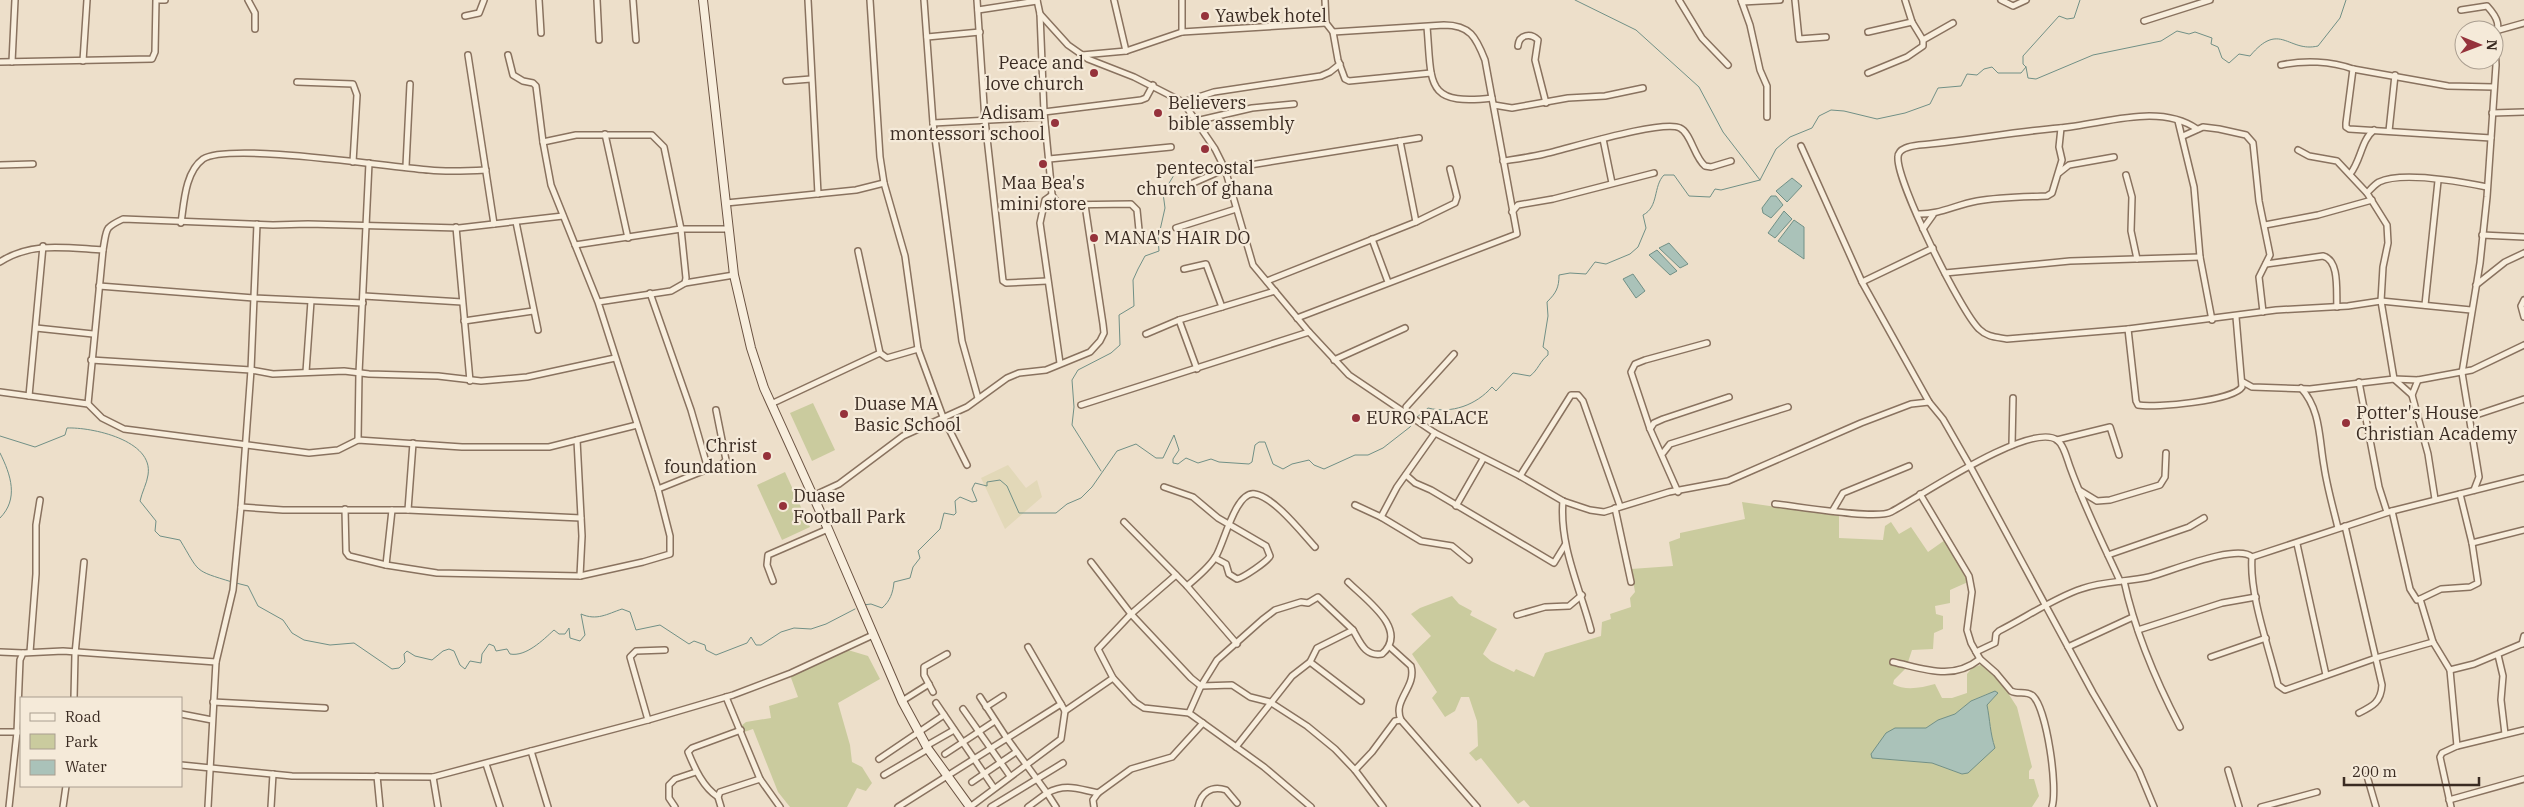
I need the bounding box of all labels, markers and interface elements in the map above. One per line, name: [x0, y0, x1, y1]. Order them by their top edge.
place label: Yawbek hotel: [1215, 4, 1327, 27]
marker: Yawbek hotel: [1199, 10, 1211, 22]
north arrow: [2454, 20, 2504, 70]
text: N: [2483, 40, 2501, 51]
place label: Peace and love church: [985, 51, 1084, 95]
marker: Peace and love church: [1088, 67, 1100, 79]
place label: Believers bible assembly: [1168, 91, 1295, 135]
place label: Adisam montessori school: [890, 101, 1045, 145]
marker: Believers bible assembly: [1152, 107, 1164, 119]
marker: Adisam montessori school: [1049, 117, 1061, 129]
marker: pentecostal church of ghana: [1199, 143, 1211, 155]
place label: pentecostal church of ghana: [1137, 156, 1274, 200]
marker: Maa Bea's mini store: [1037, 158, 1049, 170]
place label: Maa Bea's mini store: [1000, 171, 1086, 215]
place label: MANA'S HAIR DO: [1104, 226, 1250, 249]
marker: MANA'S HAIR DO: [1088, 232, 1100, 244]
place label: Duase MA Basic School: [854, 392, 961, 436]
place label: Potter's House Christian Academy: [2356, 401, 2518, 445]
place label: EURO PALACE: [1366, 406, 1489, 429]
marker: Duase MA Basic School: [838, 408, 850, 420]
marker: EURO PALACE: [1350, 412, 1362, 424]
marker: Potter's House Christian Academy: [2340, 417, 2352, 429]
place label: Christ foundation: [664, 434, 757, 478]
marker: Christ foundation: [761, 450, 773, 462]
place label: Duase Football Park: [793, 484, 906, 528]
marker: Duase Football Park: [777, 500, 789, 512]
legend: [20, 697, 182, 787]
text: Road: [65, 707, 101, 726]
text: Park: [65, 732, 98, 751]
scale bar: [2344, 754, 2479, 786]
text: Water: [65, 757, 107, 776]
text: 200 m: [2352, 762, 2397, 781]

